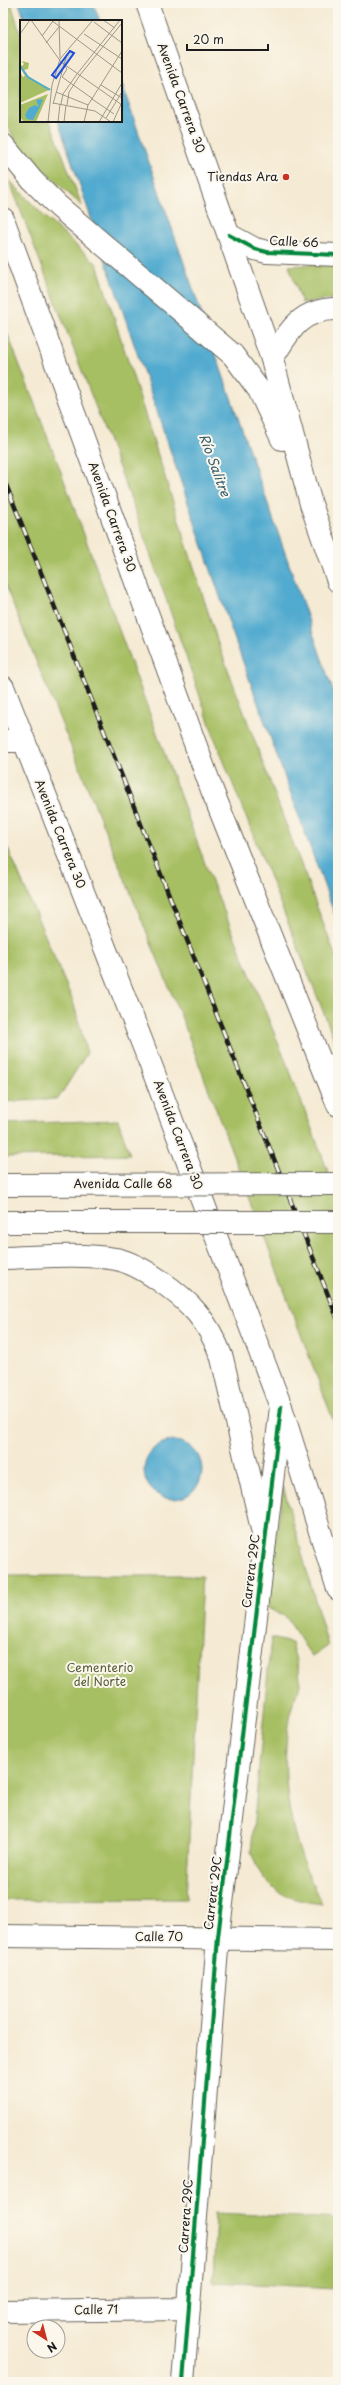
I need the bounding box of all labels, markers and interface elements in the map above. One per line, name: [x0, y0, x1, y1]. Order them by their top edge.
inset map: [20, 20, 122, 122]
scale bar: [187, 26, 268, 52]
text: 20 m: [193, 30, 224, 48]
street label: Avenida Carrera 30: [154, 40, 210, 156]
place label: Tiendas Ara: [207, 167, 278, 185]
marker: Tiendas Ara: [281, 172, 291, 182]
street label: Calle 66: [269, 231, 319, 251]
water label: Río Salitre: [195, 431, 236, 500]
street label: Avenida Carrera 30: [85, 459, 141, 575]
street label: Avenida Carrera 30: [31, 776, 91, 891]
street label: Avenida Carrera 30: [150, 1077, 208, 1192]
street label: Avenida Calle 68: [73, 1174, 173, 1192]
street label: Carrera 29C: [237, 1533, 263, 1609]
park label: Cementerio del Norte: [67, 1658, 134, 1690]
street label: Carrera 29C: [199, 1855, 225, 1931]
street label: Calle 70: [135, 1927, 183, 1945]
street label: Carrera 29C: [173, 2178, 197, 2254]
street label: Calle 71: [74, 2300, 118, 2318]
north arrow: [26, 2319, 66, 2359]
text: N: [43, 2338, 61, 2357]

